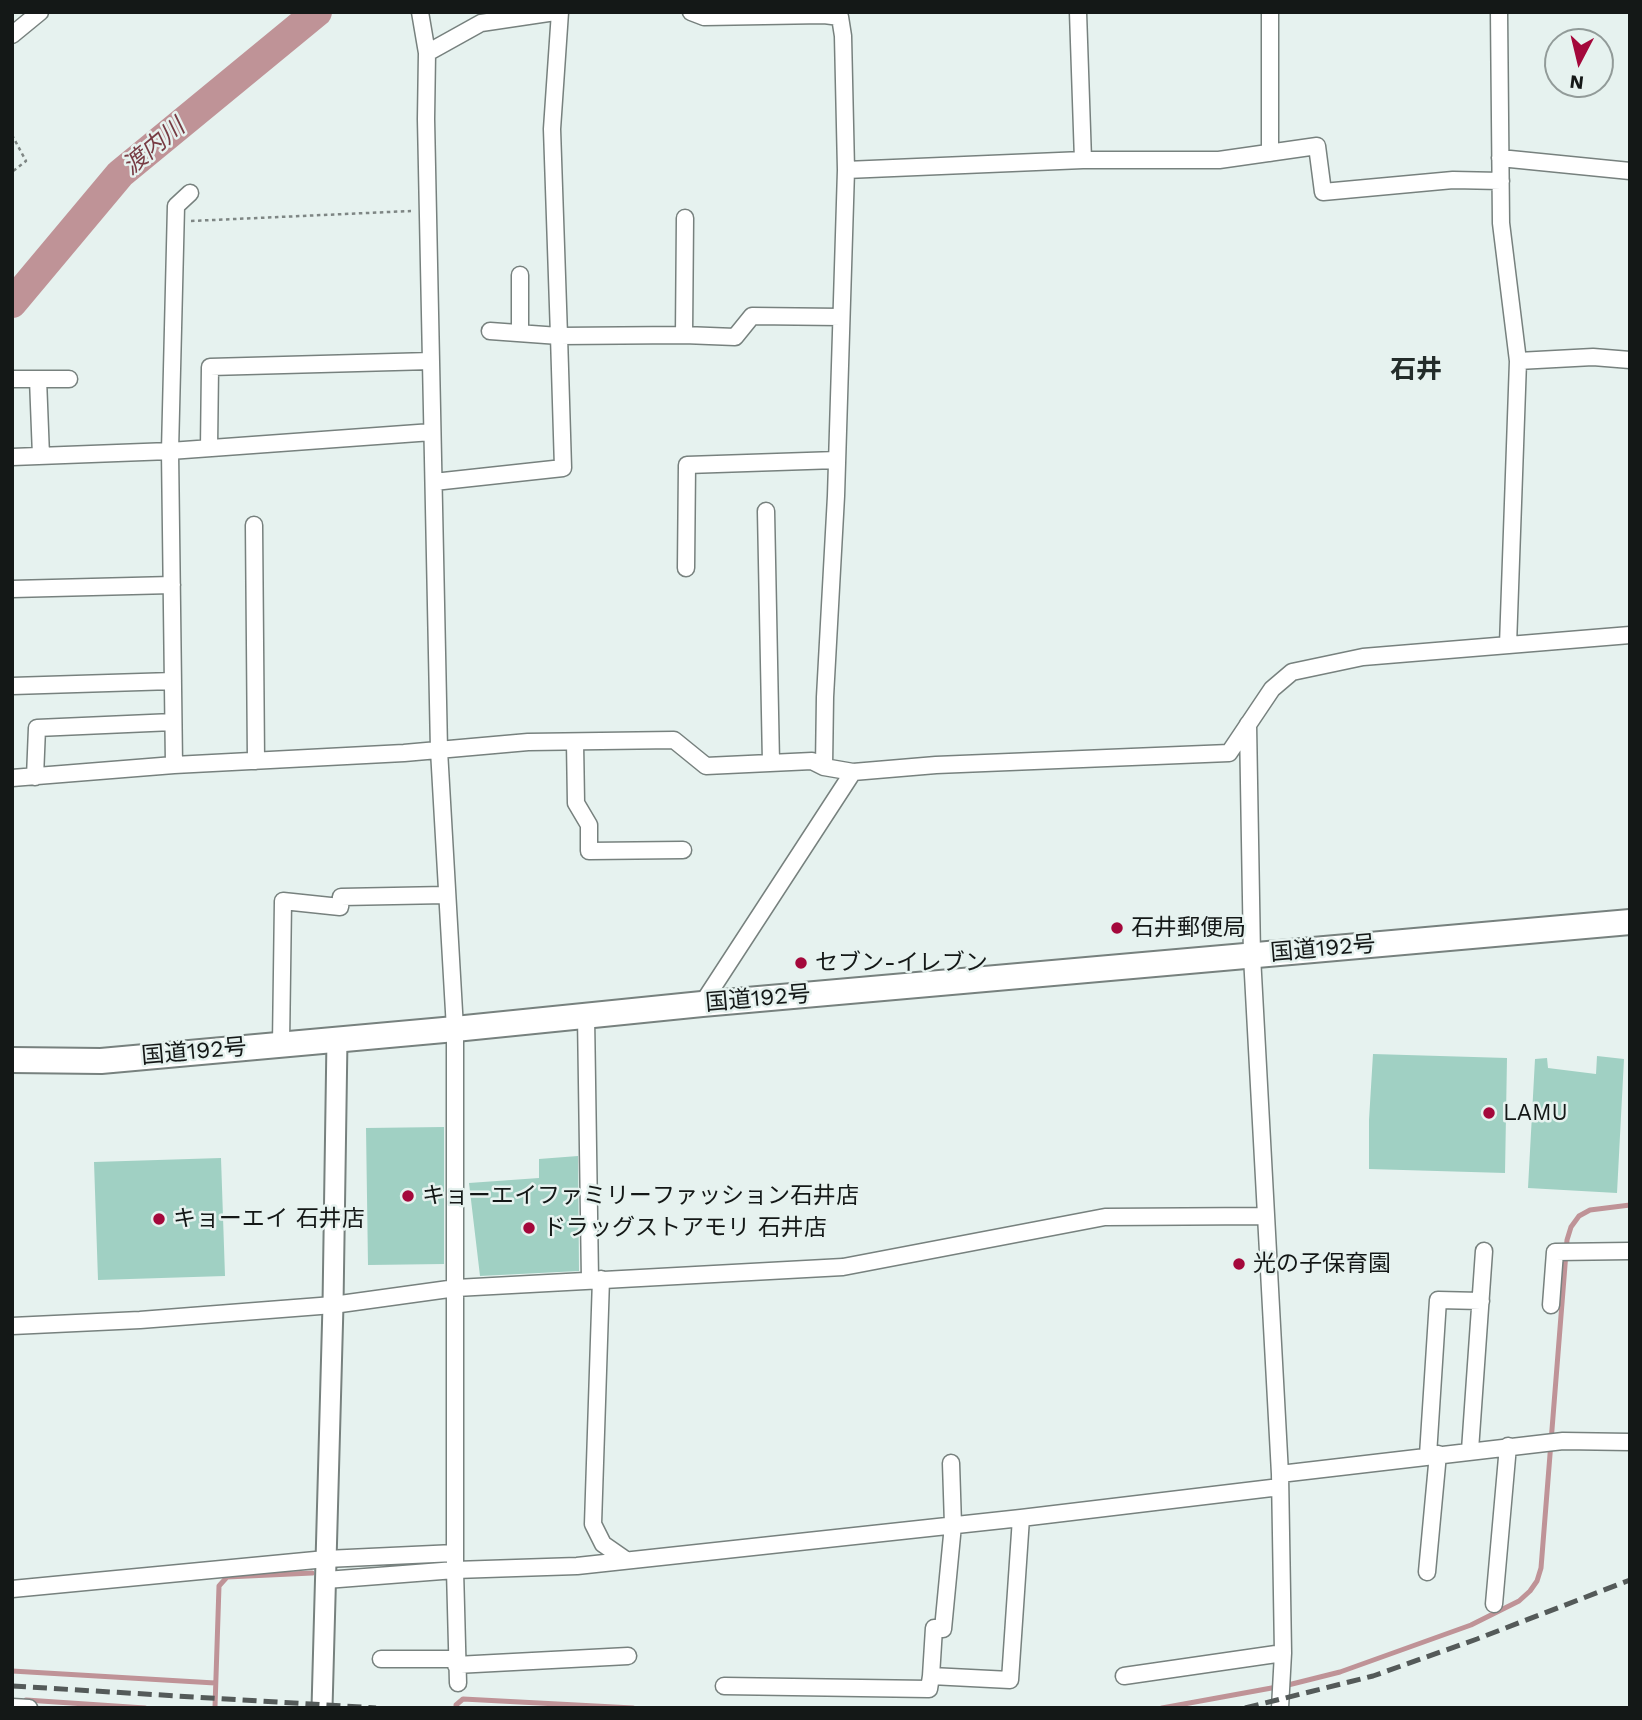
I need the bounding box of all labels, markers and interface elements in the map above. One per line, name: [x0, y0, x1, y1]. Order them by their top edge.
north arrow: [1544, 28, 1614, 98]
text: N: [1568, 70, 1585, 95]
water label: 渡内川: [117, 113, 191, 181]
district label: 石井: [1390, 354, 1442, 386]
place label: 石井郵便局: [1131, 914, 1246, 942]
marker: 石井郵便局: [1109, 920, 1125, 936]
street label: 国道192号: [1269, 931, 1377, 967]
place label: セブン-イレブン: [815, 949, 988, 977]
marker: セブン-イレブン: [793, 955, 809, 971]
street label: 国道192号: [704, 981, 812, 1017]
street label: 国道192号: [140, 1034, 248, 1070]
place label: LAMU: [1503, 1099, 1568, 1127]
marker: LAMU: [1481, 1105, 1497, 1121]
place label: キョーエイファミリーファッション石井店: [422, 1182, 859, 1210]
marker: キョーエイファミリーファッション石井店: [400, 1188, 416, 1204]
place label: キョーエイ 石井店: [173, 1205, 365, 1233]
marker: キョーエイ 石井店: [151, 1211, 167, 1227]
place label: ドラッグストアモリ 石井店: [543, 1214, 827, 1242]
marker: ドラッグストアモリ 石井店: [521, 1220, 537, 1236]
place label: 光の子保育園: [1253, 1250, 1391, 1278]
marker: 光の子保育園: [1231, 1256, 1247, 1272]

